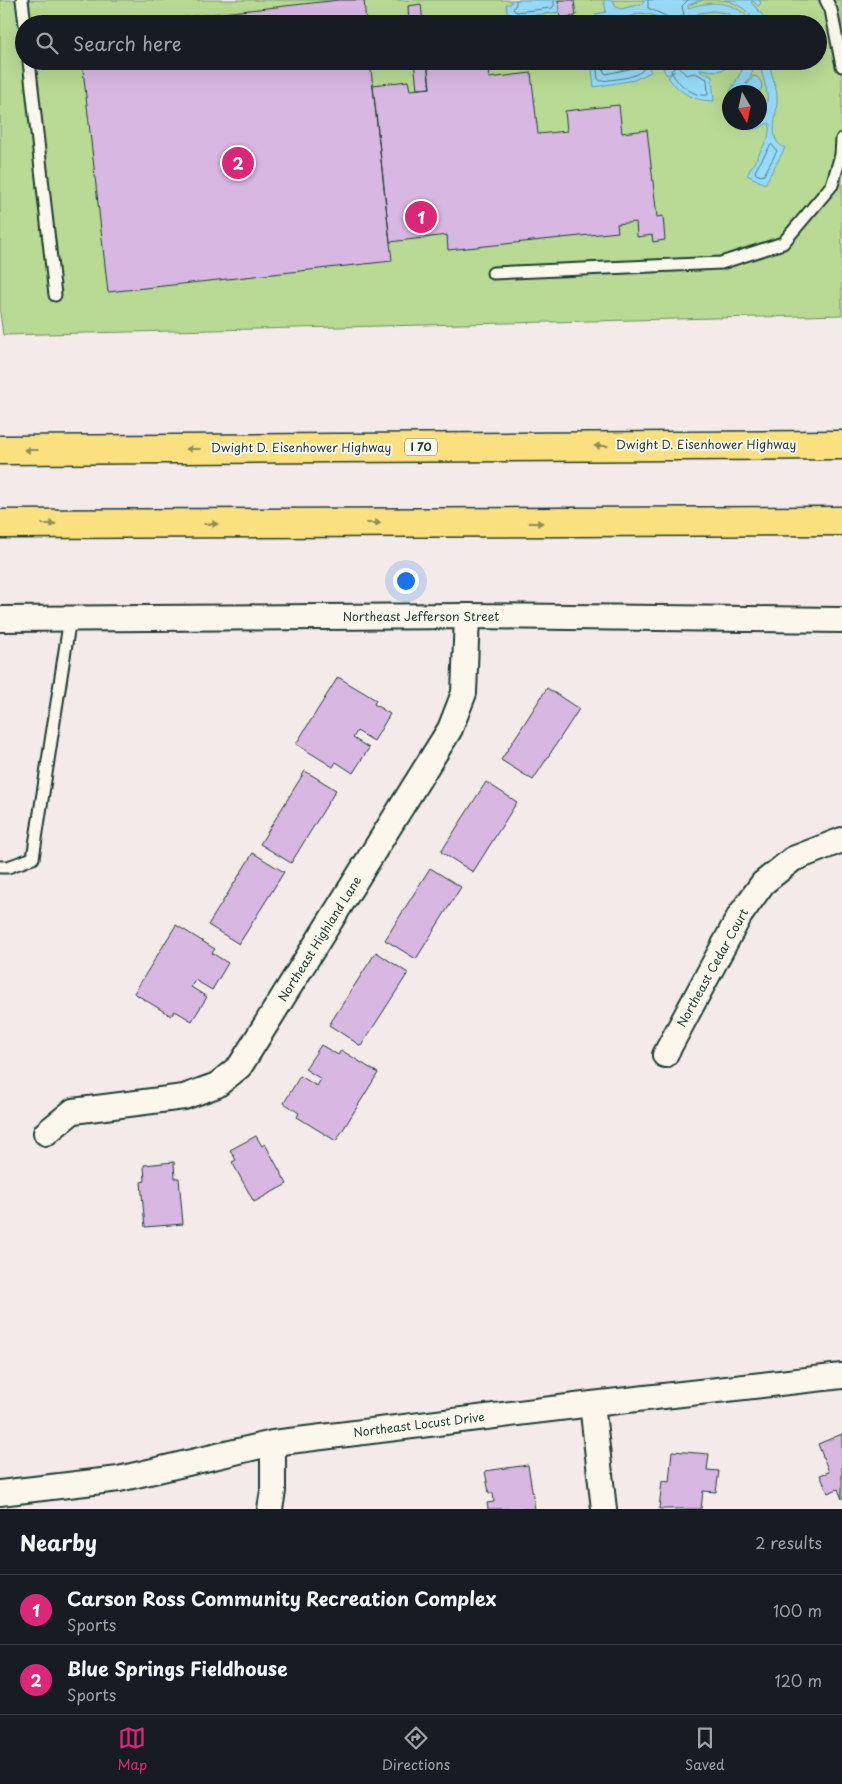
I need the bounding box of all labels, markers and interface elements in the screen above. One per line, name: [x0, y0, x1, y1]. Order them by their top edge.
search box: [15, 15, 827, 70]
icon: search: [33, 29, 61, 57]
text: Search here: [73, 29, 182, 57]
north arrow: [722, 85, 767, 130]
pin: 2: [222, 144, 254, 182]
pin: 1: [405, 198, 437, 236]
street label: Dwight D. Eisenhower Highway: [616, 435, 796, 453]
street label: Dwight D. Eisenhower Highway: [211, 438, 391, 456]
road number: I 70: [405, 438, 437, 456]
one-way arrow: [593, 442, 609, 450]
one-way arrow: [185, 445, 201, 453]
one-way arrow: [23, 446, 39, 454]
one-way arrow: [366, 519, 382, 527]
one-way arrow: [528, 519, 544, 527]
one-way arrow: [41, 520, 57, 528]
one-way arrow: [203, 520, 219, 528]
your location: [393, 568, 419, 594]
street label: Northeast Jefferson Street: [343, 607, 499, 625]
street label: Northeast Highland Lane: [273, 872, 365, 1005]
street label: Northeast Cedar Court: [672, 905, 752, 1030]
street label: Northeast Locust Drive: [352, 1407, 485, 1441]
text: Nearby: [20, 1526, 97, 1558]
text: 2 results: [755, 1530, 822, 1554]
text: Carson Ross Community Recreation Complex: [67, 1584, 496, 1612]
text: 1: [32, 1598, 40, 1622]
text: 100 m: [773, 1598, 822, 1622]
text: Sports: [67, 1612, 116, 1636]
text: Blue Springs Fieldhouse: [67, 1654, 288, 1682]
text: 2: [30, 1668, 42, 1692]
text: 120 m: [775, 1668, 822, 1692]
text: Sports: [67, 1682, 116, 1706]
tab: Map: [117, 1724, 147, 1775]
tab: Directions: [382, 1724, 450, 1775]
tab: Saved: [685, 1724, 725, 1775]

